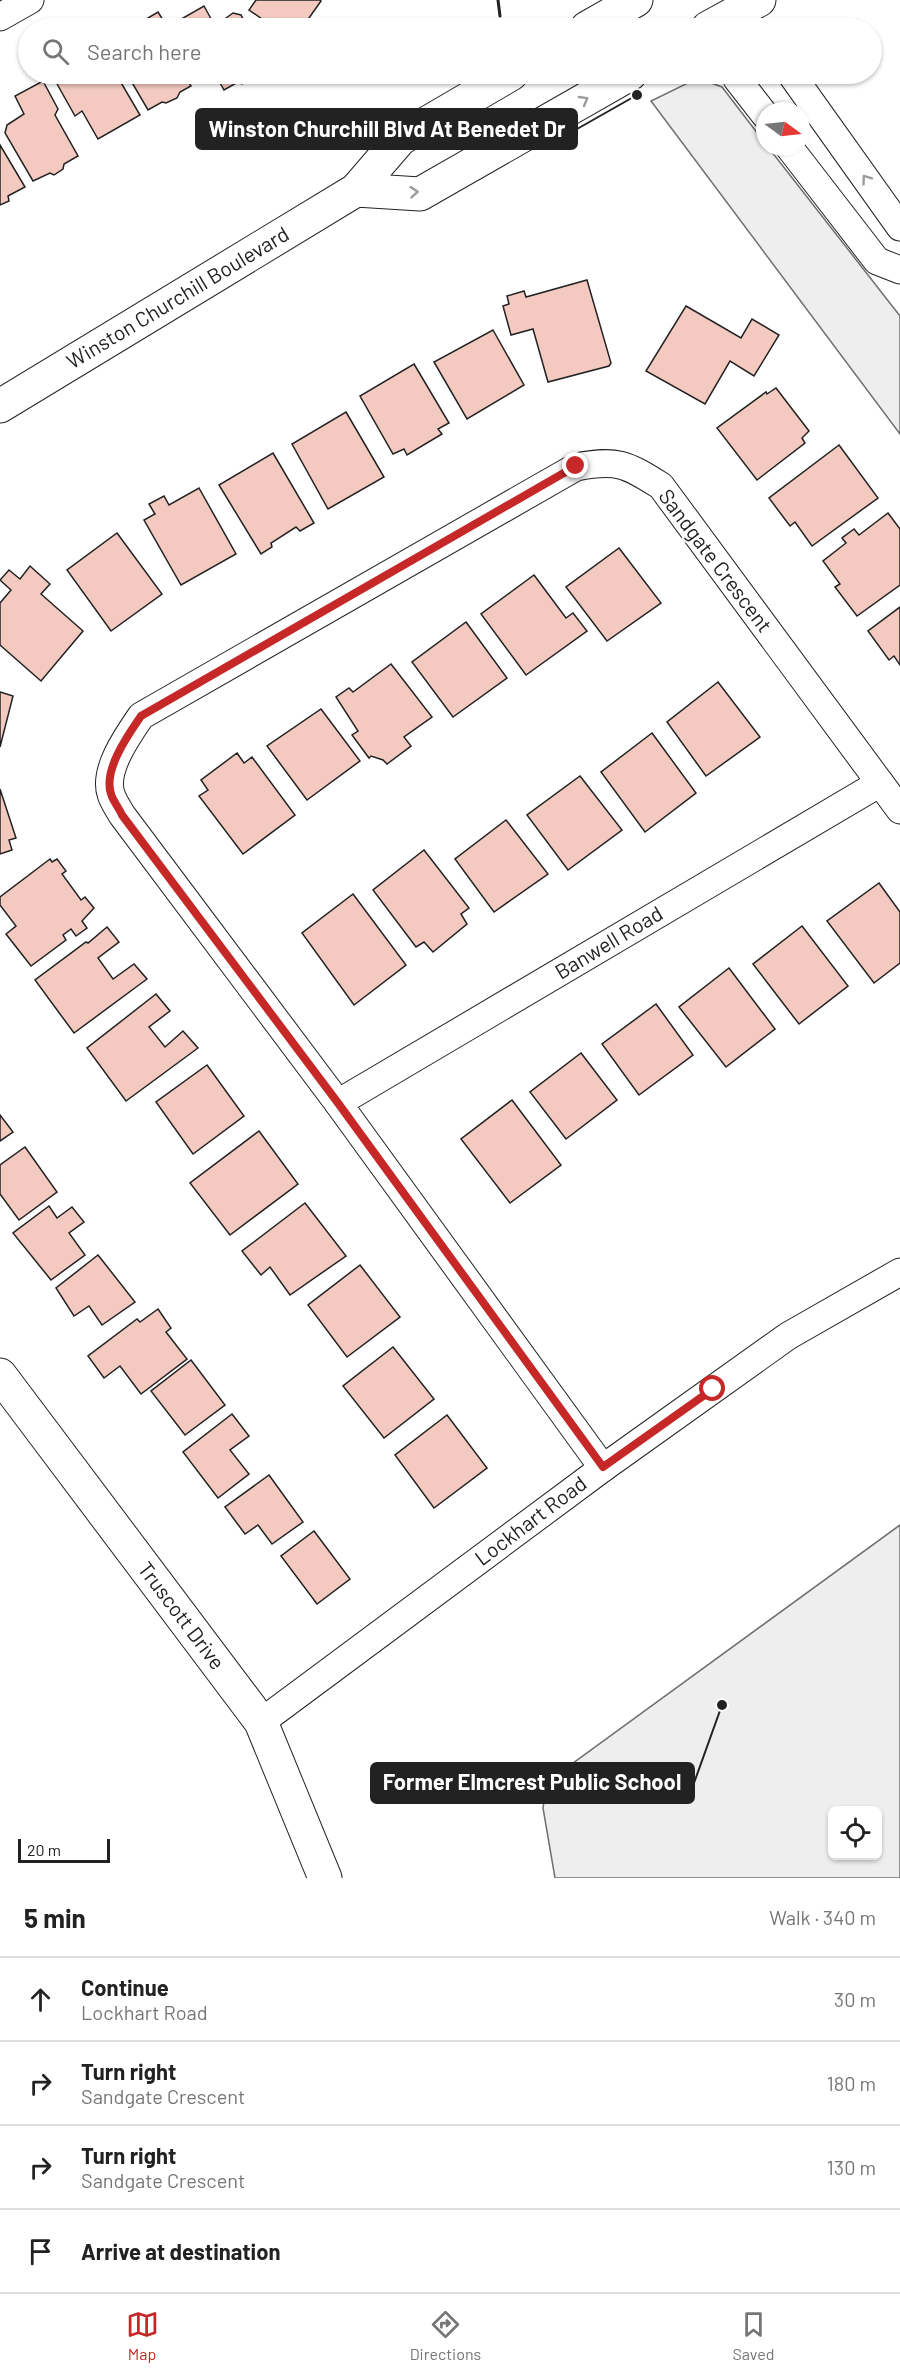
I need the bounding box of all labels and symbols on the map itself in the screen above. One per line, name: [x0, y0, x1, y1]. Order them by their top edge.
one-way arrow: [578, 95, 588, 107]
north arrow: [756, 102, 810, 156]
callout: Winston Churchill Blvd At Benedet Dr: [196, 109, 577, 149]
text: Winston Churchill Blvd At Benedet Dr: [208, 115, 566, 141]
one-way arrow: [862, 175, 873, 186]
one-way arrow: [409, 186, 419, 199]
street label: Winston Churchill Boulevard: [62, 220, 293, 373]
route end: [562, 452, 588, 478]
street label: Sandgate Crescent: [654, 484, 778, 637]
street label: Banwell Road: [550, 900, 667, 984]
route start: [699, 1375, 725, 1401]
street label: Lockhart Road: [469, 1470, 591, 1570]
street label: Truscott Drive: [134, 1556, 231, 1674]
callout: Former Elmcrest Public School: [371, 1763, 694, 1803]
text: Former Elmcrest Public School: [383, 1768, 681, 1794]
scale bar: [18, 1836, 110, 1864]

